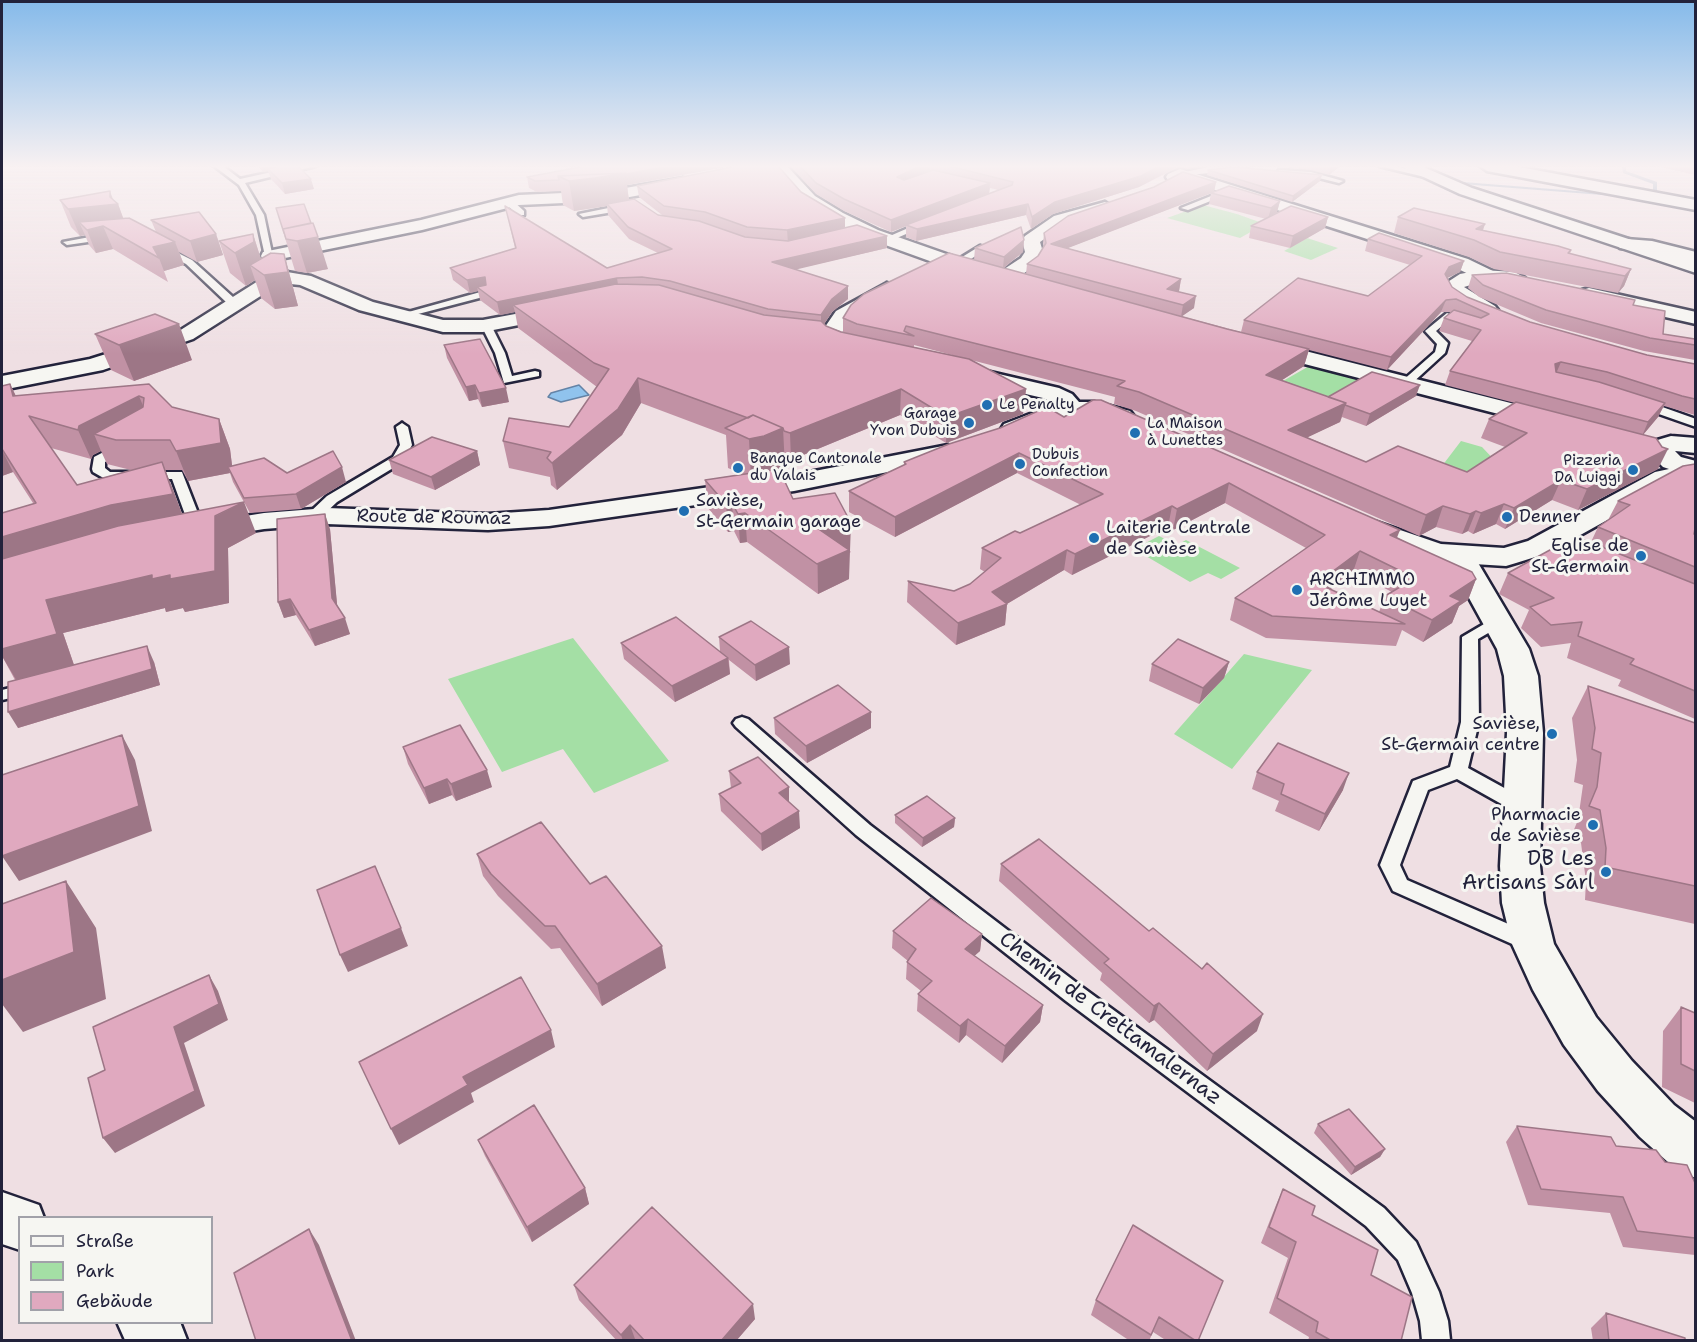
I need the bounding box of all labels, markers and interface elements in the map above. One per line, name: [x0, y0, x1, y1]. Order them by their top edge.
place label: Le Penalty: [999, 396, 1075, 414]
marker: Le Penalty: [980, 398, 994, 412]
place label: Garage Yvon Dubuis: [870, 405, 957, 440]
place label: La Maison à Lunettes: [1147, 415, 1223, 450]
marker: Garage Yvon Dubuis: [962, 416, 976, 430]
marker: La Maison à Lunettes: [1128, 426, 1142, 440]
place label: Dubuis Confection: [1032, 446, 1108, 481]
place label: Banque Cantonale du Valais: [750, 450, 882, 485]
place label: Pizzeria Da Luiggi: [1554, 452, 1621, 487]
marker: Dubuis Confection: [1013, 457, 1027, 471]
marker: Banque Cantonale du Valais: [731, 461, 745, 475]
marker: Pizzeria Da Luiggi: [1626, 463, 1640, 477]
place label: Savièse, St-Germain garage: [696, 490, 861, 532]
marker: Savièse, St-Germain garage: [677, 504, 691, 518]
street label: Route de Roumaz: [356, 506, 512, 530]
place label: Denner: [1519, 506, 1581, 528]
marker: Denner: [1500, 510, 1514, 524]
place label: Laiterie Centrale de Savièse: [1106, 517, 1251, 560]
marker: Laiterie Centrale de Savièse: [1087, 531, 1101, 545]
place label: Eglise de St-Germain: [1531, 535, 1629, 578]
marker: Eglise de St-Germain: [1634, 549, 1648, 563]
place label: ARCHIMMO Jérôme Luyet: [1309, 569, 1427, 612]
marker: ARCHIMMO Jérôme Luyet: [1290, 583, 1304, 597]
place label: Savièse, St-Germain centre: [1381, 713, 1540, 756]
marker: Savièse, St-Germain centre: [1545, 727, 1559, 741]
place label: Pharmacie de Savièse: [1490, 804, 1581, 846]
marker: Pharmacie de Savièse: [1586, 818, 1600, 832]
place label: DB Les Artisans Sàrl: [1462, 847, 1594, 897]
marker: DB Les Artisans Sàrl: [1599, 865, 1613, 879]
street label: Chemin de Crettamalernaz: [994, 927, 1226, 1111]
legend: [18, 1216, 213, 1324]
text: Straße: [76, 1229, 134, 1253]
text: Park: [76, 1259, 115, 1283]
text: Gebäude: [76, 1289, 153, 1313]

